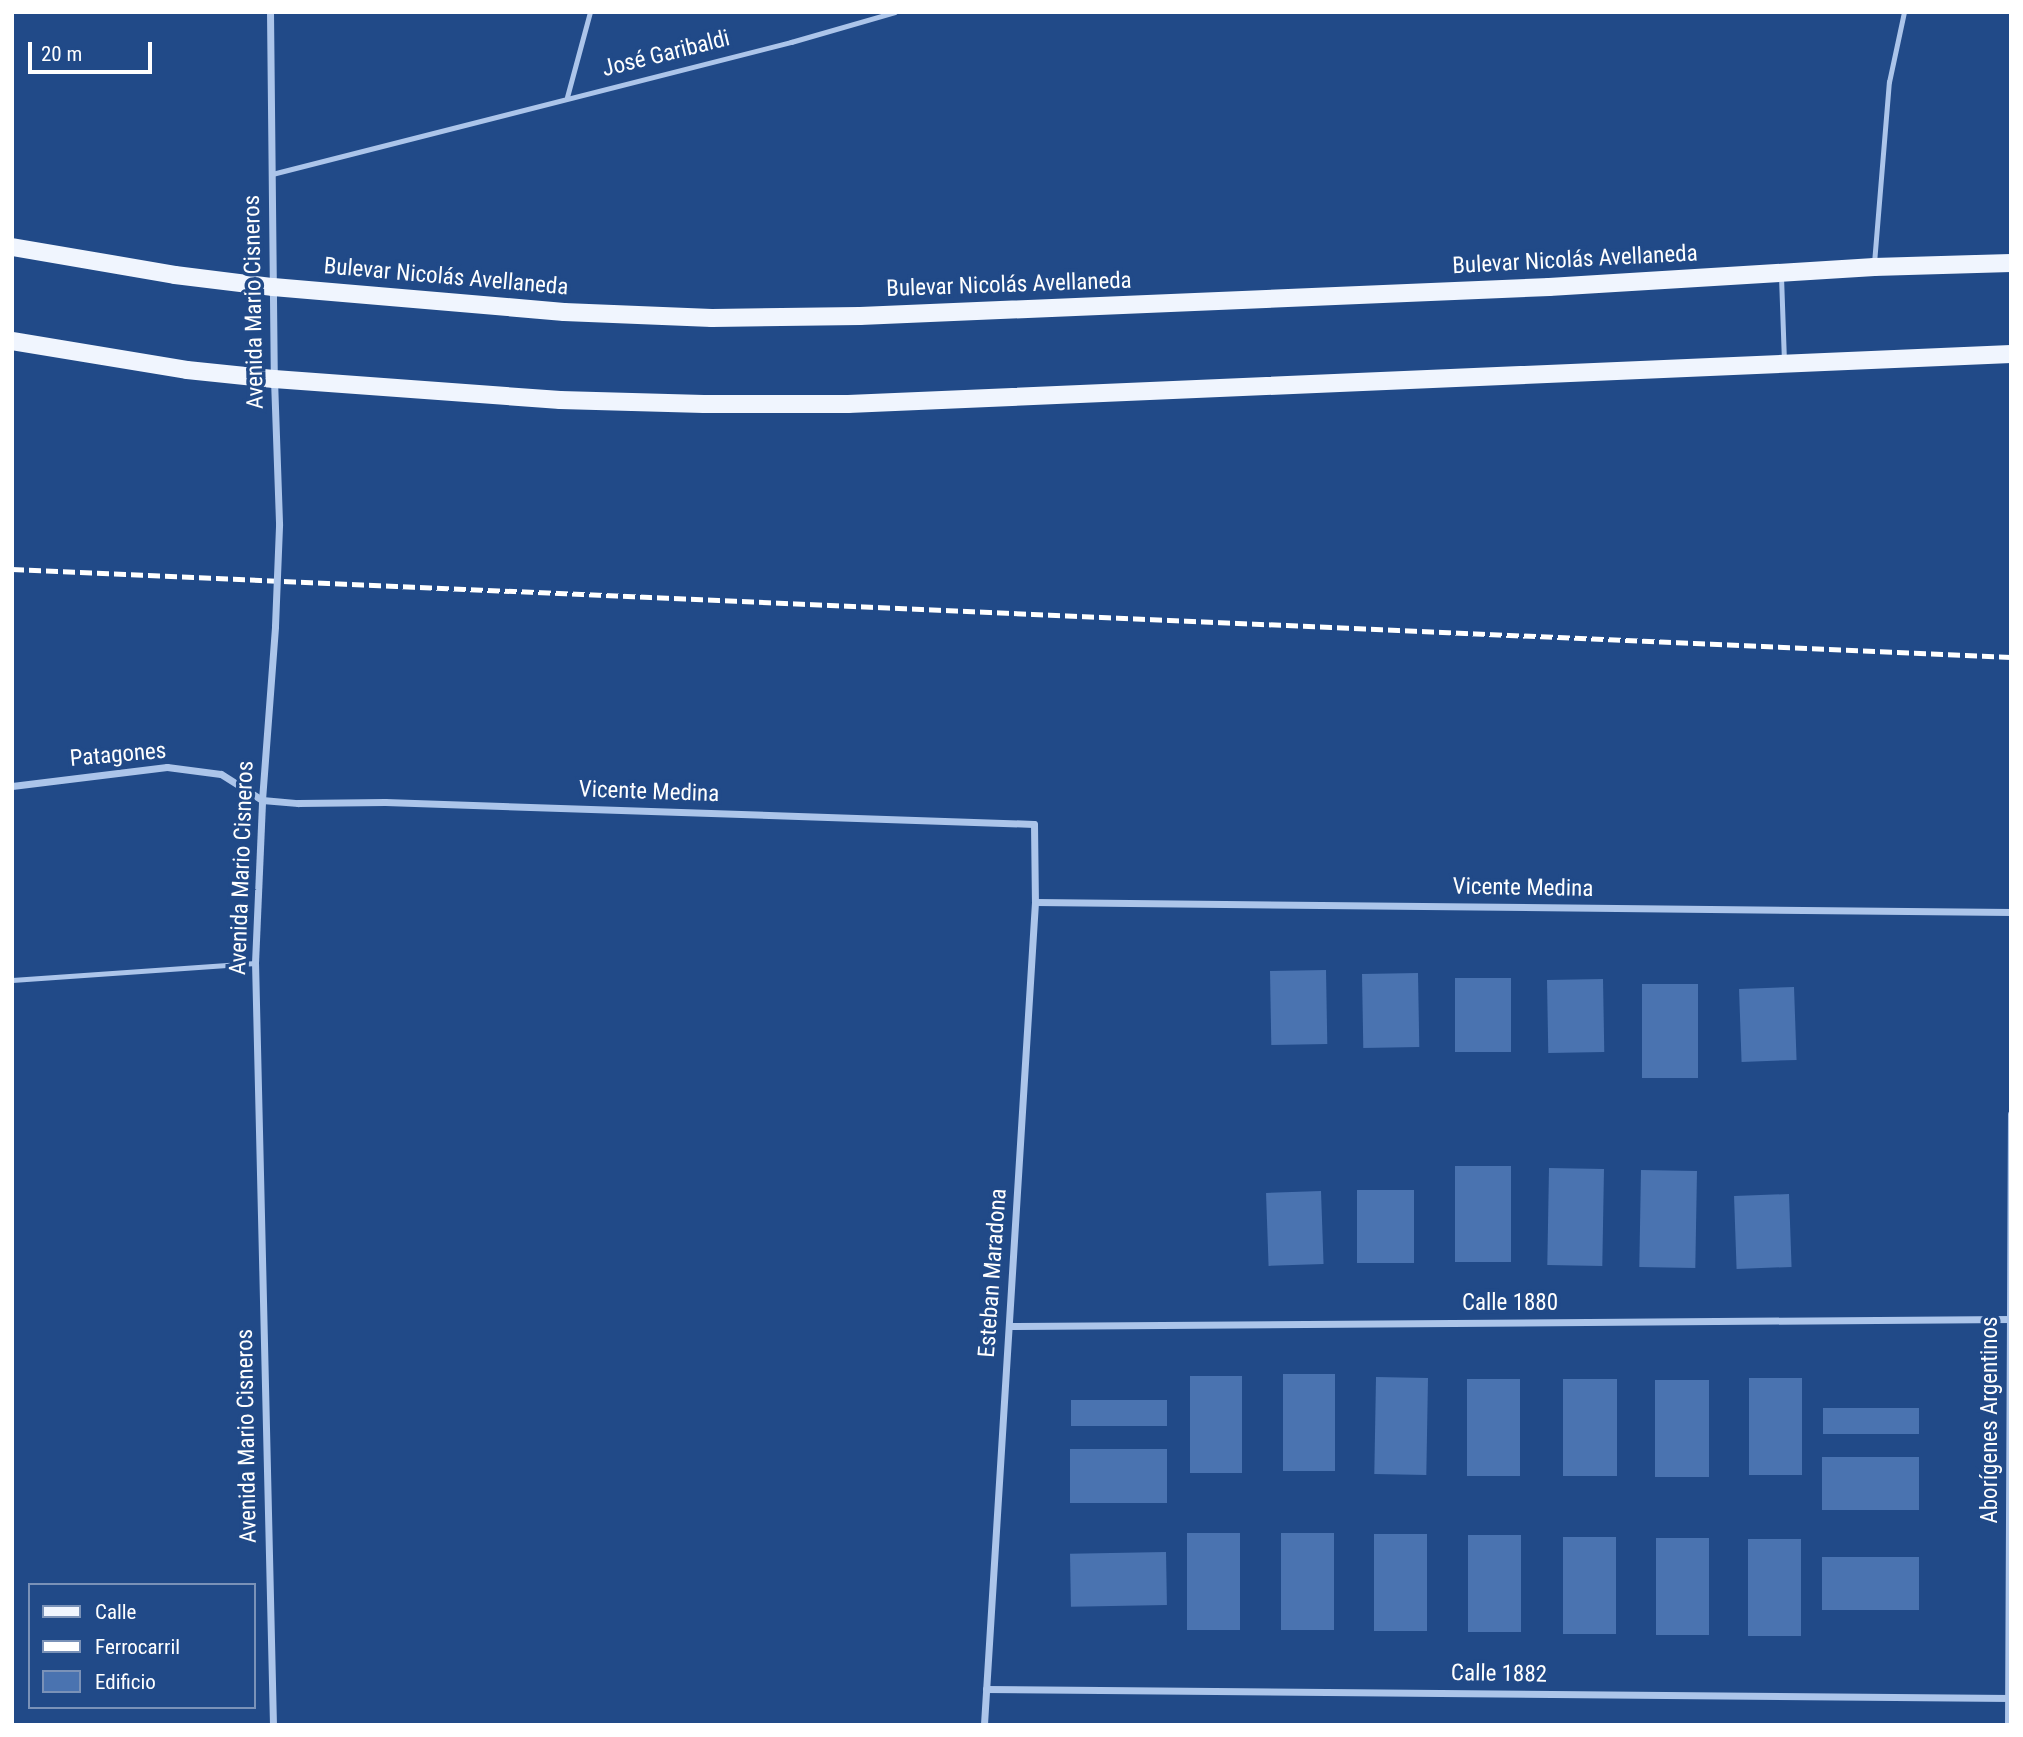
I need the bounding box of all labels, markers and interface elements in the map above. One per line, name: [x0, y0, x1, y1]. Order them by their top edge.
street label: José Garibaldi: [599, 25, 733, 83]
scale bar: [32, 28, 156, 72]
text: 20 m: [41, 42, 82, 66]
street label: Avenida Mario Cisneros: [238, 195, 270, 409]
street label: Bulevar Nicolás Avellaneda: [1452, 240, 1698, 280]
street label: Bulevar Nicolás Avellaneda: [323, 253, 569, 301]
street label: Bulevar Nicolás Avellaneda: [886, 267, 1132, 303]
street label: Patagones: [69, 737, 167, 773]
street label: Avenida Mario Cisneros: [224, 760, 260, 976]
street label: Vicente Medina: [578, 776, 720, 808]
street label: Vicente Medina: [1452, 873, 1594, 903]
street label: Esteban Maradona: [973, 1188, 1013, 1358]
street label: Calle 1880: [1462, 1289, 1558, 1317]
street label: Aborígenes Argentinos: [1976, 1317, 2004, 1523]
street label: Avenida Mario Cisneros: [231, 1329, 263, 1543]
legend: [28, 1583, 256, 1709]
text: Calle: [95, 1600, 136, 1624]
text: Ferrocarril: [95, 1635, 180, 1659]
street label: Calle 1882: [1451, 1659, 1547, 1689]
text: Edificio: [95, 1670, 156, 1694]

